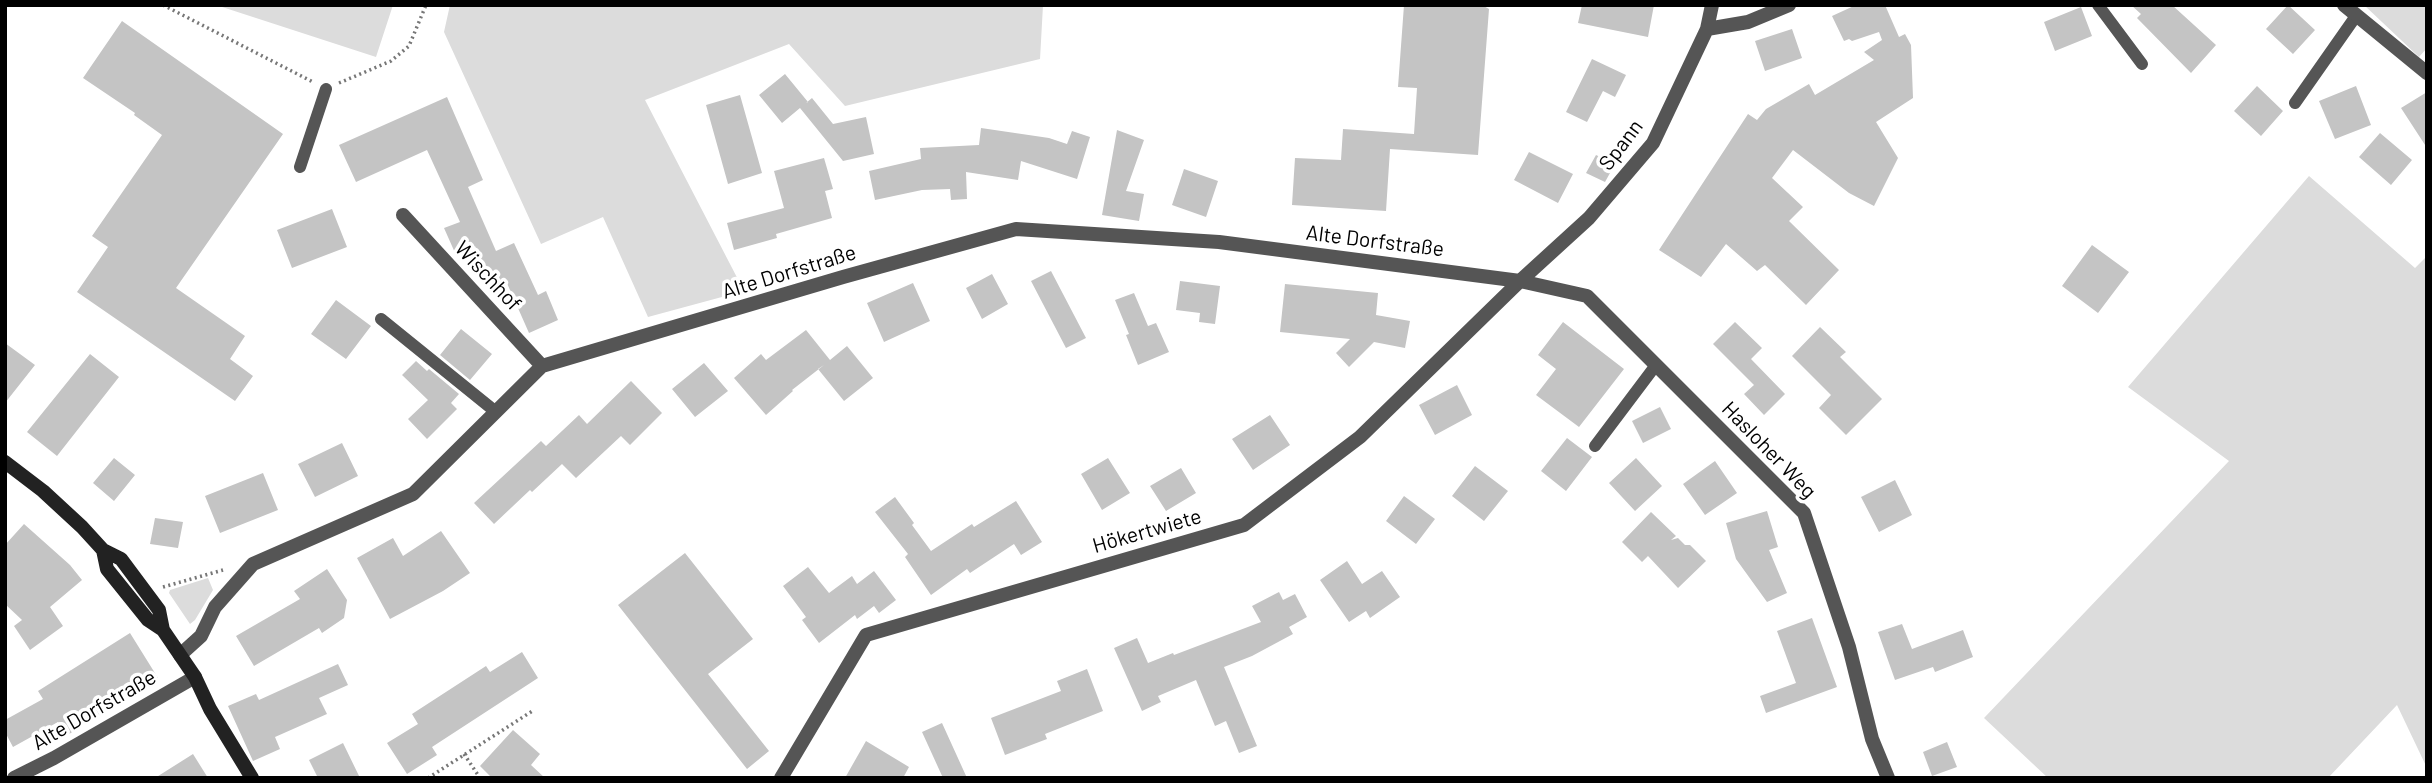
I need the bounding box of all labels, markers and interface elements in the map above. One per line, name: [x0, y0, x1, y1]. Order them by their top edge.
street label: Spann: [1594, 115, 1648, 175]
street label: Alte Dorfstraße: [1305, 220, 1445, 262]
street label: Wischhof: [449, 236, 527, 316]
street label: Alte Dorfstraße: [719, 240, 859, 304]
street label: Hasloher Weg: [1717, 396, 1821, 504]
street label: Hökertwiete: [1090, 503, 1204, 559]
street label: Alte Dorfstraße: [28, 664, 160, 756]

